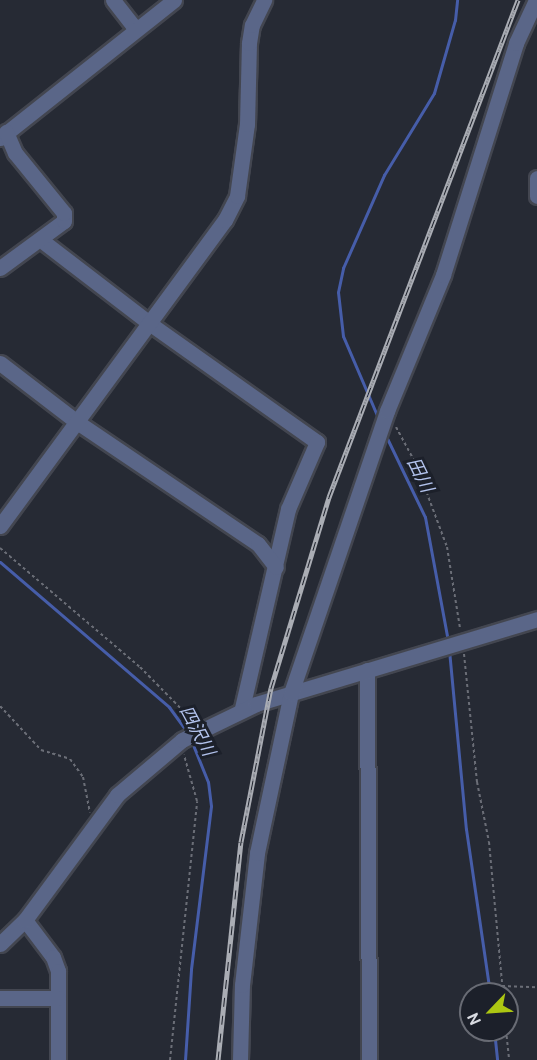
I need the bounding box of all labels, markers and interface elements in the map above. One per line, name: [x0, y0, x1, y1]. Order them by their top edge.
water label: 田川: [402, 454, 438, 496]
water label: 四沢川: [175, 702, 219, 760]
north arrow: [459, 982, 519, 1042]
text: N: [463, 1010, 485, 1028]

